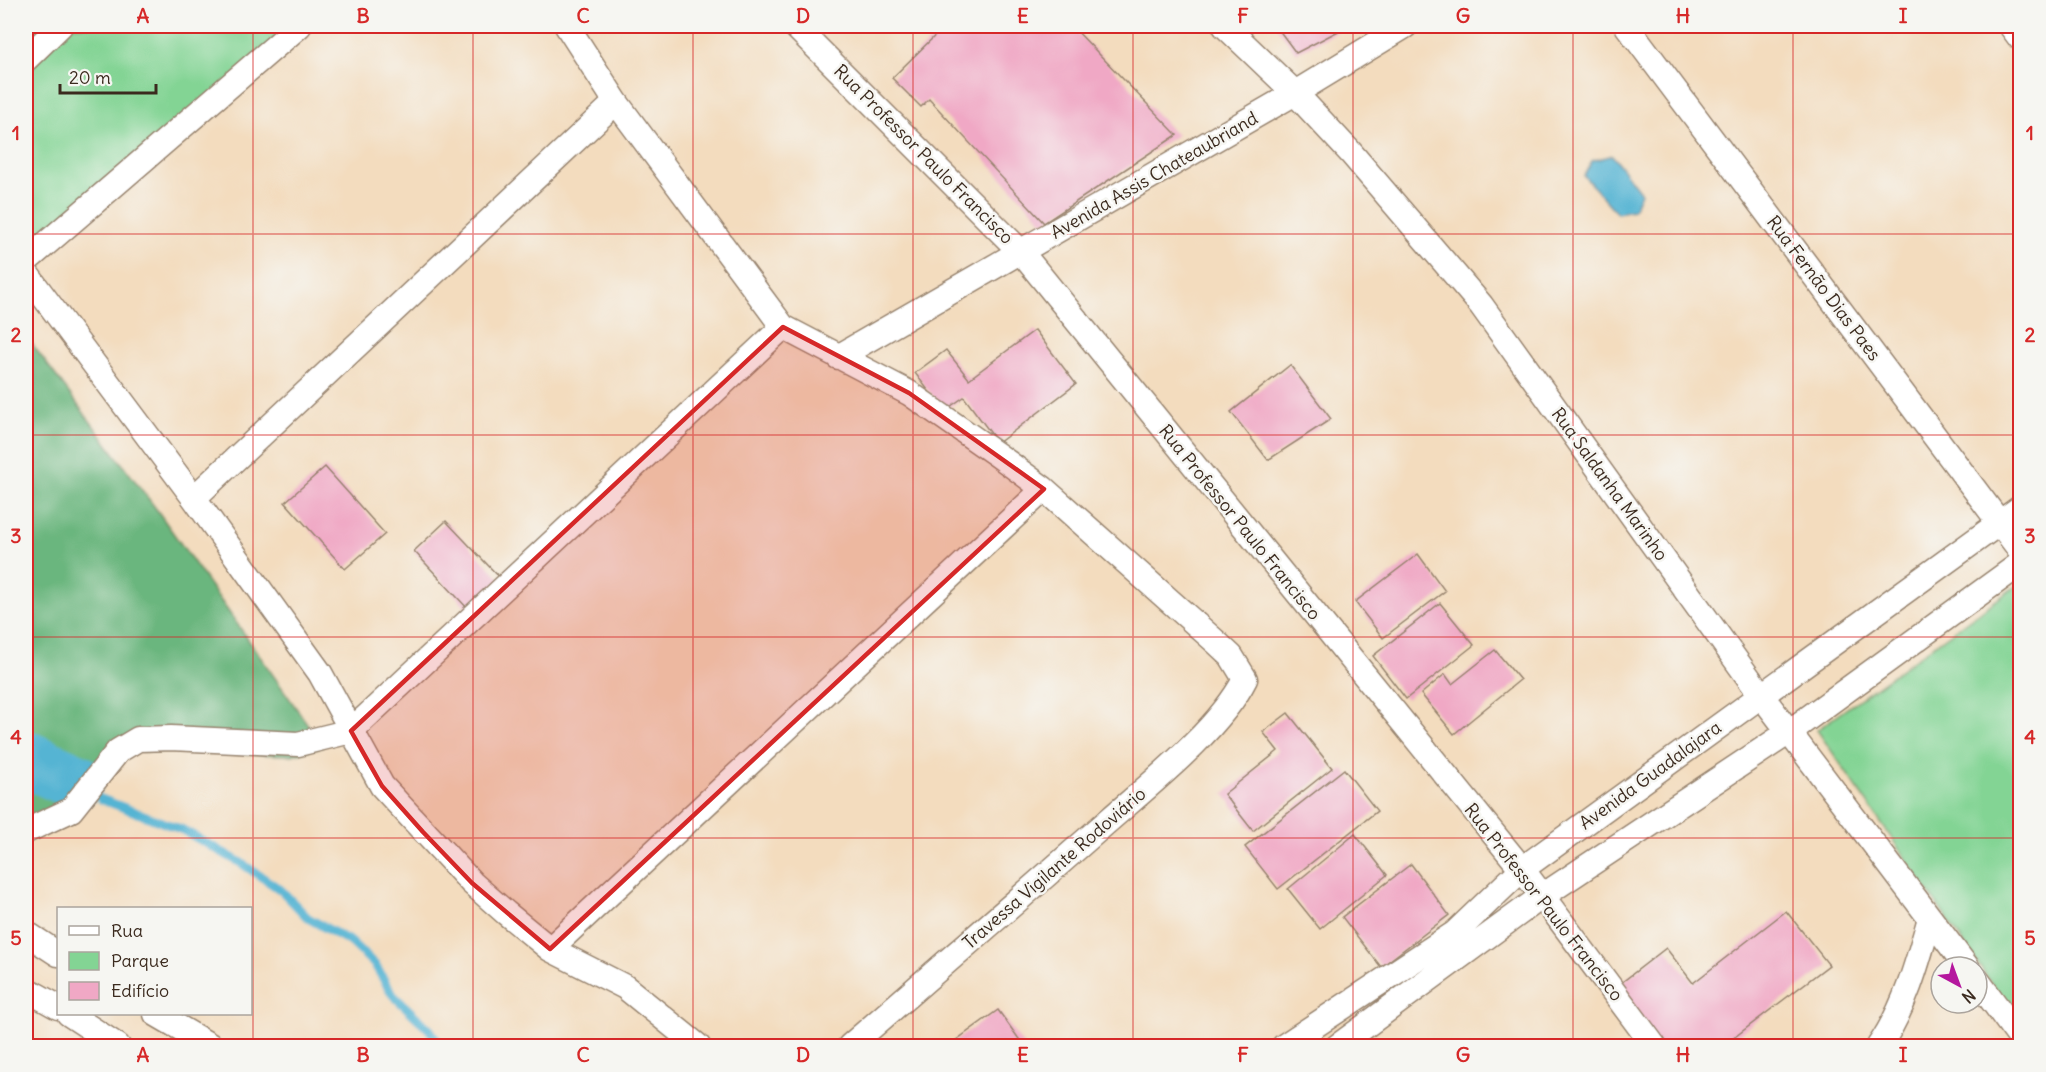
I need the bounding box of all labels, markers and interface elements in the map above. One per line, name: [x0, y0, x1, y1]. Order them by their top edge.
text: A: [137, 3, 150, 28]
text: B: [356, 3, 370, 28]
text: C: [576, 3, 590, 28]
text: D: [796, 3, 810, 28]
text: E: [1017, 3, 1029, 28]
text: F: [1237, 3, 1249, 28]
text: G: [1456, 3, 1470, 28]
text: H: [1676, 3, 1690, 28]
text: I: [1899, 3, 1908, 28]
scale bar: [60, 57, 156, 95]
street label: Rua Professor Paulo Francisco: [829, 59, 1019, 249]
text: 20 m: [69, 66, 111, 89]
street label: Avenida Assis Chateaubriand: [1046, 106, 1262, 244]
text: 1: [12, 120, 20, 145]
text: 1: [2026, 120, 2034, 145]
street label: Rua Fernão Dias Paes: [1762, 211, 1886, 365]
text: 2: [11, 322, 22, 347]
text: 2: [2025, 322, 2036, 347]
street label: Rua Saldanha Marinho: [1547, 403, 1673, 565]
street label: Rua Professor Paulo Francisco: [1154, 420, 1326, 624]
text: 3: [10, 523, 22, 548]
text: 3: [2024, 523, 2036, 548]
street label: Avenida Guadalajara: [1574, 716, 1726, 834]
text: 4: [10, 724, 22, 749]
text: 4: [2024, 724, 2036, 749]
street label: Travessa Vigilante Rodoviário: [958, 782, 1150, 954]
street label: Rua Professor Paulo Francisco: [1460, 798, 1628, 1006]
legend: [57, 907, 252, 1015]
text: Rua: [111, 919, 143, 942]
text: 5: [10, 925, 22, 950]
text: 5: [2024, 925, 2036, 950]
text: Parque: [111, 949, 169, 972]
north arrow: [1929, 955, 1989, 1015]
text: Edifício: [111, 979, 169, 1002]
text: N: [1958, 985, 1980, 1007]
text: A: [137, 1042, 150, 1067]
text: B: [356, 1042, 370, 1067]
text: C: [576, 1042, 590, 1067]
text: D: [796, 1042, 810, 1067]
text: E: [1017, 1042, 1029, 1067]
text: F: [1237, 1042, 1249, 1067]
text: G: [1456, 1042, 1470, 1067]
text: H: [1676, 1042, 1690, 1067]
text: I: [1899, 1042, 1908, 1067]

